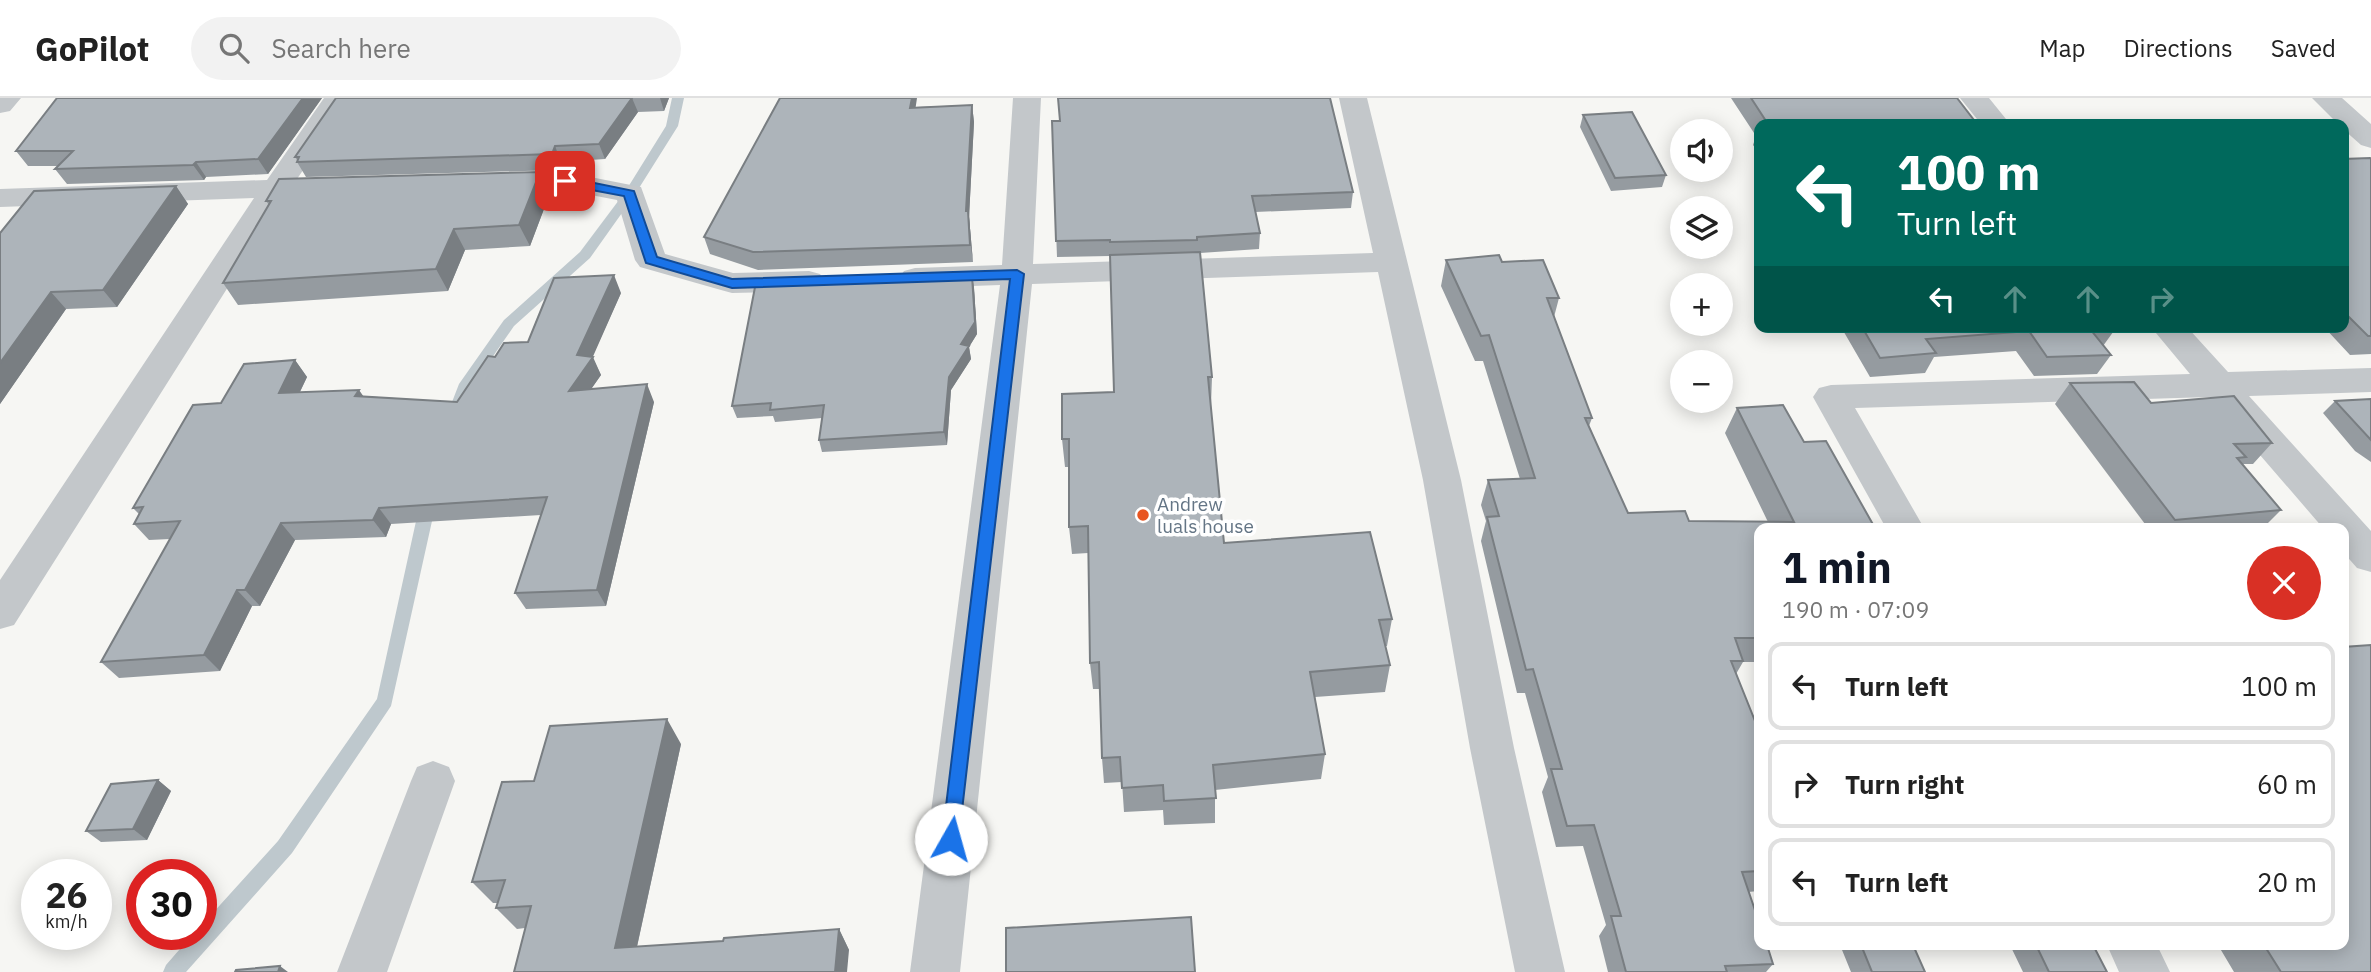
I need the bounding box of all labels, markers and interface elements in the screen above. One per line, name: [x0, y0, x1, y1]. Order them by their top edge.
search box: [191, 17, 681, 80]
text: GoPilot: [35, 27, 149, 70]
icon: search: [215, 29, 253, 67]
text: Search here: [271, 31, 411, 65]
text: Map: [2039, 32, 2085, 64]
text: Directions: [2123, 32, 2233, 64]
text: Saved: [2271, 32, 2336, 64]
map controls: [1670, 119, 1733, 413]
button: sound: [1670, 119, 1733, 182]
text: 100 m: [1897, 140, 2041, 203]
icon: left: [1782, 147, 1873, 238]
pin: [535, 151, 595, 211]
icon: arrive: [546, 162, 584, 200]
button: layers: [1670, 196, 1733, 259]
text: Turn left: [1897, 202, 2017, 244]
button: +: [1670, 273, 1733, 336]
icon: left: [1923, 280, 1961, 318]
icon: ahead: [1996, 280, 2034, 318]
icon: ahead: [2069, 280, 2107, 318]
icon: right: [2142, 280, 2180, 318]
button: −: [1670, 350, 1733, 413]
place label: Andrew luals house: [1157, 492, 1254, 538]
marker: Andrew luals house: [1135, 507, 1151, 523]
text: 1 min: [1782, 540, 1892, 595]
button: close: [2247, 546, 2321, 620]
text: 190 m · 07:09: [1782, 594, 1929, 624]
icon: left: [1786, 667, 1824, 705]
text: Turn left: [1845, 669, 1948, 703]
text: 100 m: [2241, 669, 2317, 703]
icon: right: [1786, 765, 1824, 803]
text: Turn right: [1845, 767, 1964, 801]
text: 60 m: [2257, 767, 2317, 801]
position arrow: [914, 802, 988, 876]
speed limit sign: 30: [126, 859, 217, 950]
icon: left: [1786, 863, 1824, 901]
text: Turn left: [1845, 865, 1948, 899]
text: 20 m: [2257, 865, 2317, 899]
text: 26: [45, 872, 88, 918]
text: km/h: [45, 910, 88, 933]

